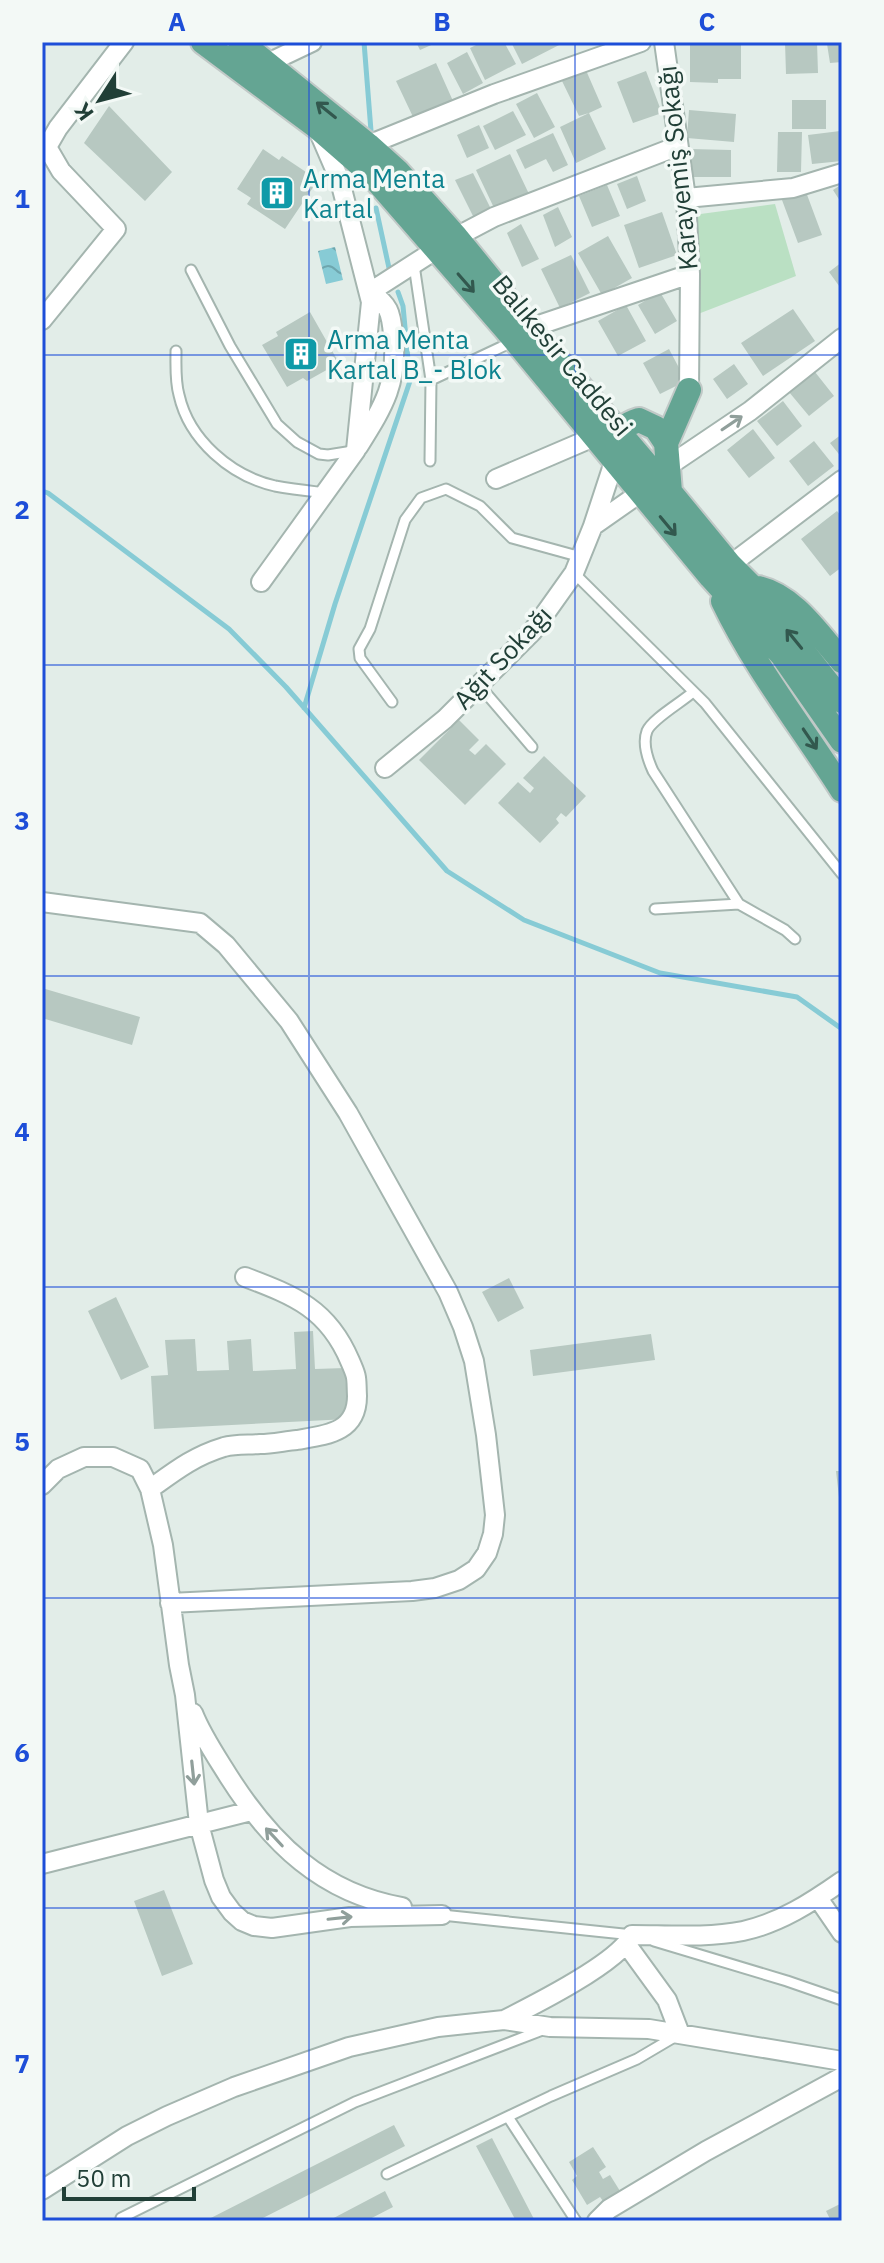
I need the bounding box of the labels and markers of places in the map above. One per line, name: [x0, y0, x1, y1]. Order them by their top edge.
place label: Arma Menta Kartal: [303, 161, 445, 225]
building icon: Arma Menta Kartal: [258, 174, 296, 212]
place label: Arma Menta Kartal B_- Blok: [327, 322, 502, 386]
building icon: Arma Menta Kartal B_- Blok: [282, 335, 320, 373]

